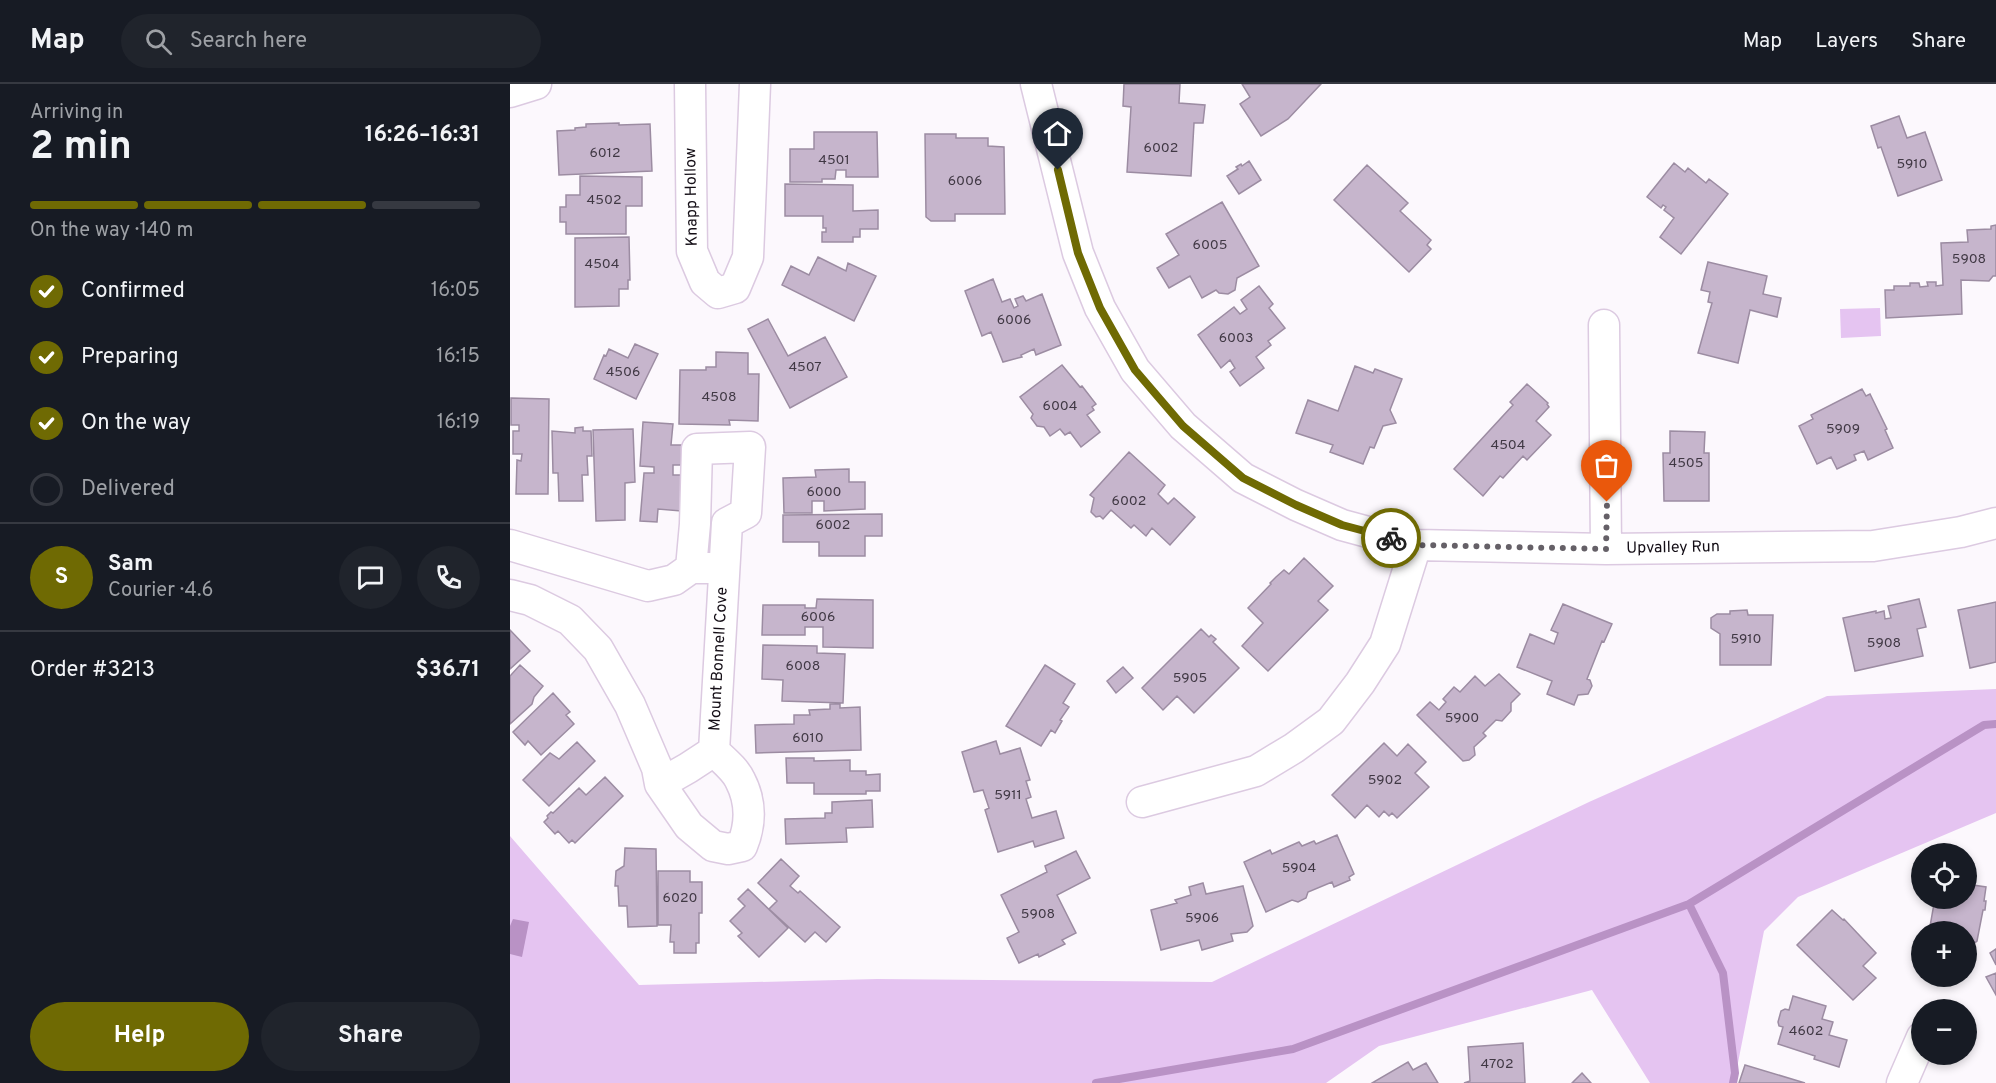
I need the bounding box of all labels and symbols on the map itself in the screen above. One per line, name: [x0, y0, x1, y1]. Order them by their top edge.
pin: [1032, 108, 1083, 170]
house number: 6002: [1144, 140, 1178, 157]
house number: 6012: [589, 145, 621, 162]
street label: Knapp Hollow: [681, 147, 703, 247]
house number: 4501: [818, 152, 850, 169]
house number: 5910: [1896, 156, 1928, 173]
house number: 6006: [948, 173, 982, 190]
house number: 4502: [587, 192, 621, 209]
house number: 6005: [1193, 237, 1227, 254]
house number: 5908: [1952, 251, 1986, 268]
house number: 4504: [584, 256, 620, 273]
house number: 6006: [997, 312, 1031, 329]
house number: 6003: [1219, 330, 1253, 347]
house number: 4507: [788, 359, 822, 376]
house number: 4506: [606, 364, 640, 381]
house number: 4508: [702, 389, 736, 406]
house number: 6004: [1043, 398, 1077, 415]
house number: 5909: [1826, 421, 1860, 438]
house number: 4504: [1490, 437, 1526, 454]
pin: [1581, 440, 1632, 502]
house number: 4505: [1668, 455, 1704, 472]
house number: 6000: [806, 484, 842, 501]
house number: 6002: [1112, 493, 1146, 510]
courier: [1361, 508, 1421, 568]
house number: 6002: [816, 517, 850, 534]
street label: Upvalley Run: [1626, 537, 1720, 559]
street label: Mount Bonnell Cove: [705, 586, 733, 732]
house number: 6006: [801, 609, 835, 626]
house number: 5910: [1730, 631, 1762, 648]
house number: 5908: [1867, 635, 1901, 652]
house number: 6008: [786, 658, 820, 675]
house number: 5905: [1173, 670, 1207, 687]
house number: 5900: [1445, 710, 1479, 727]
house number: 6010: [792, 730, 824, 747]
house number: 5902: [1368, 772, 1402, 789]
house number: 5911: [994, 787, 1022, 804]
house number: 5904: [1282, 860, 1316, 877]
house number: 6020: [663, 890, 697, 907]
house number: 5908: [1021, 906, 1055, 923]
house number: 5906: [1185, 910, 1219, 927]
house number: 4602: [1789, 1023, 1823, 1040]
house number: 4702: [1481, 1056, 1514, 1073]

